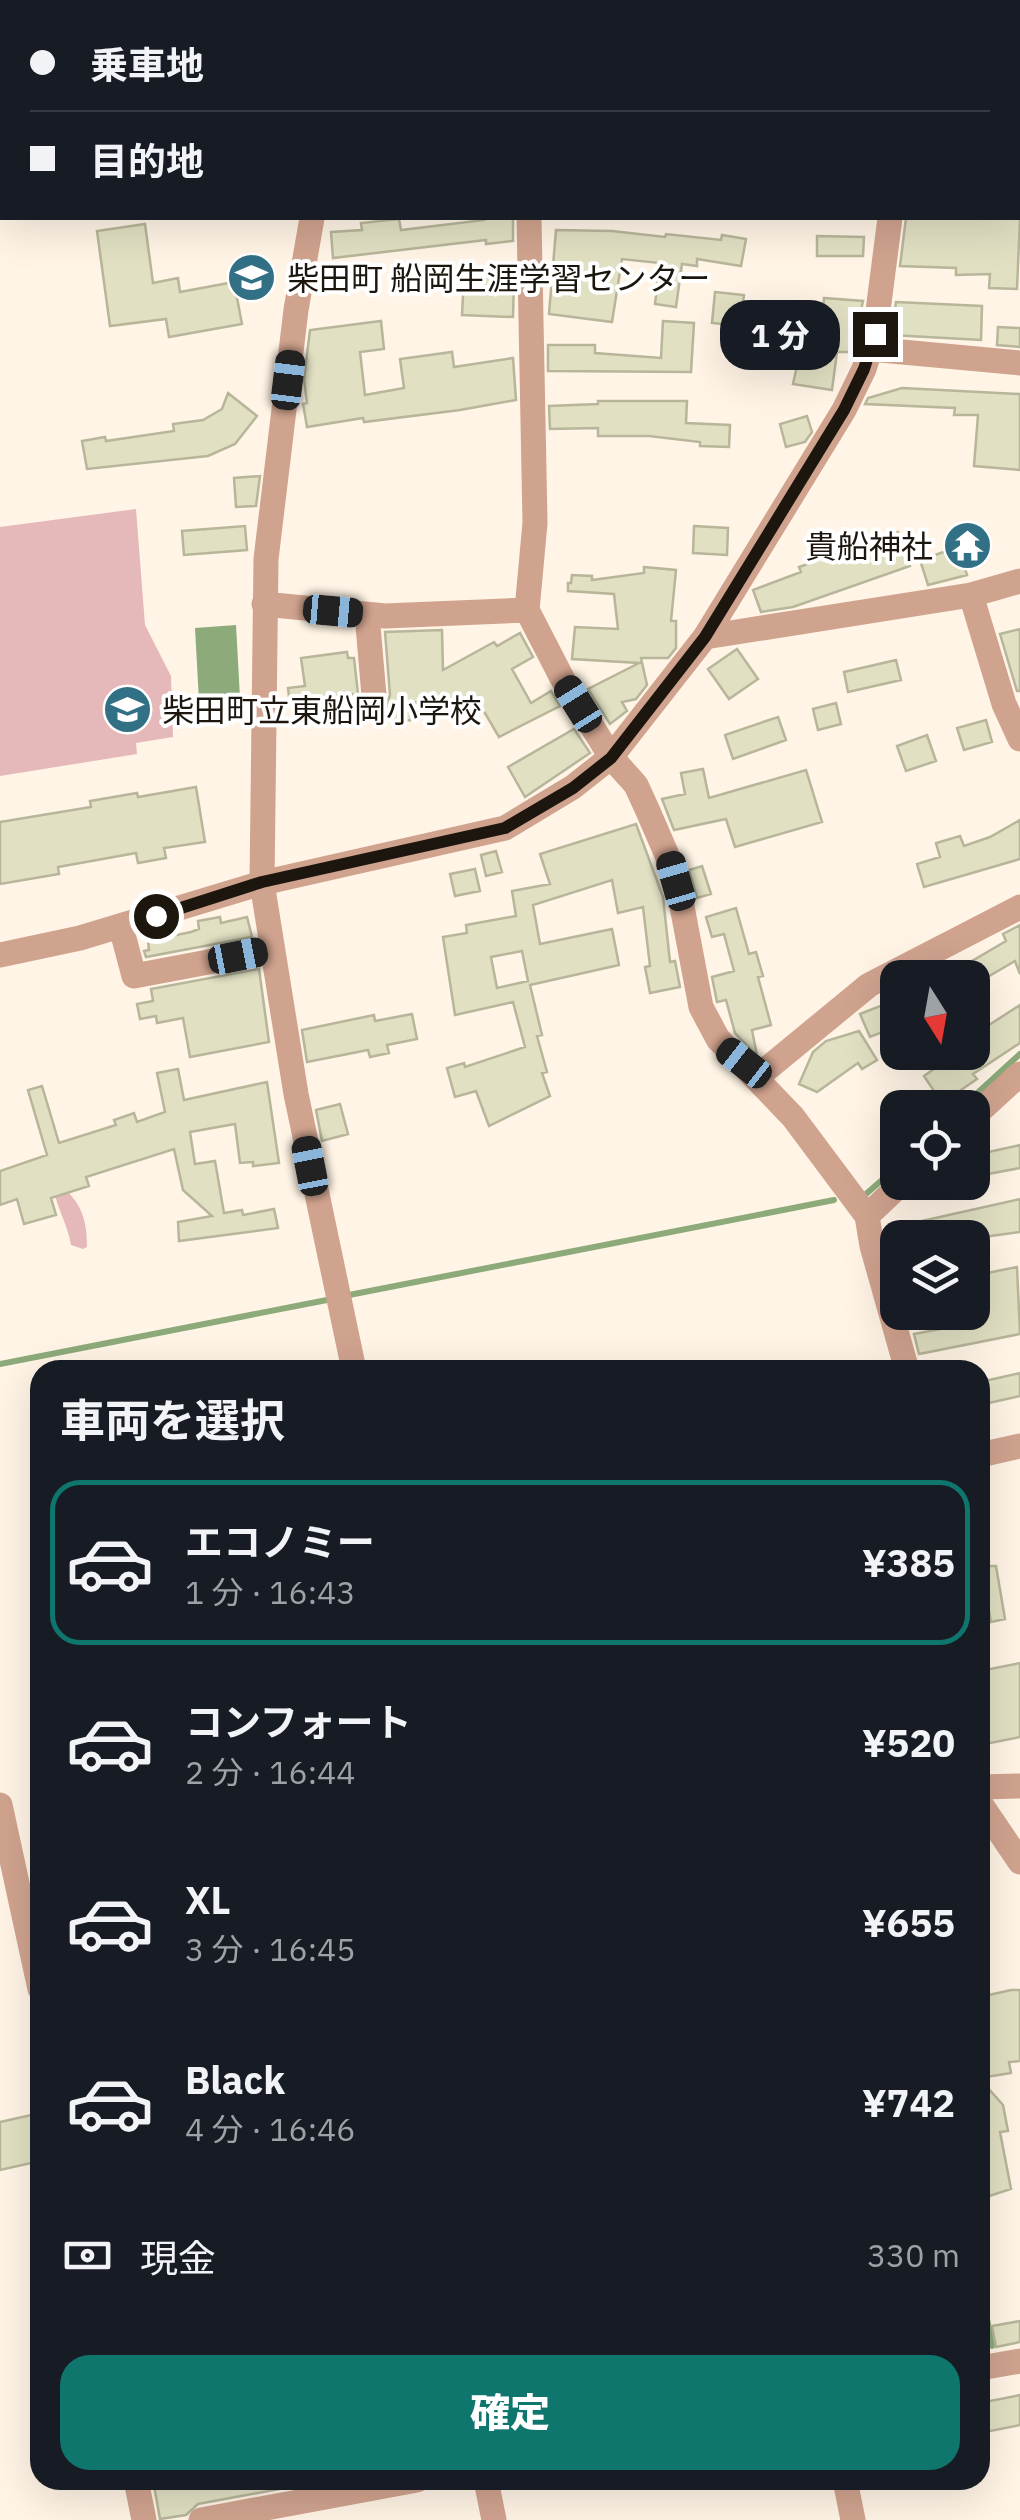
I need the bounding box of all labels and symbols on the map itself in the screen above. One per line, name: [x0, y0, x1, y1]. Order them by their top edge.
school or university icon: 柴田町 船岡生涯学習センター: [226, 252, 278, 304]
place label: 柴田町 船岡生涯学習センター: [287, 257, 711, 299]
callout: 1 分: [720, 299, 840, 369]
route end: [853, 312, 898, 357]
car: [269, 348, 307, 412]
temple icon: 貴船神社: [942, 520, 994, 572]
place label: 貴船神社: [805, 525, 933, 567]
car: [302, 593, 364, 629]
car: [549, 671, 607, 737]
school or university icon: 柴田町立東船岡小学校: [101, 684, 153, 736]
place label: 柴田町立東船岡小学校: [162, 689, 482, 731]
car: [653, 848, 699, 914]
route start: [134, 894, 179, 939]
car: [206, 936, 270, 976]
north arrow: [880, 960, 990, 1070]
car: [711, 1033, 777, 1093]
car: [290, 1134, 330, 1198]

